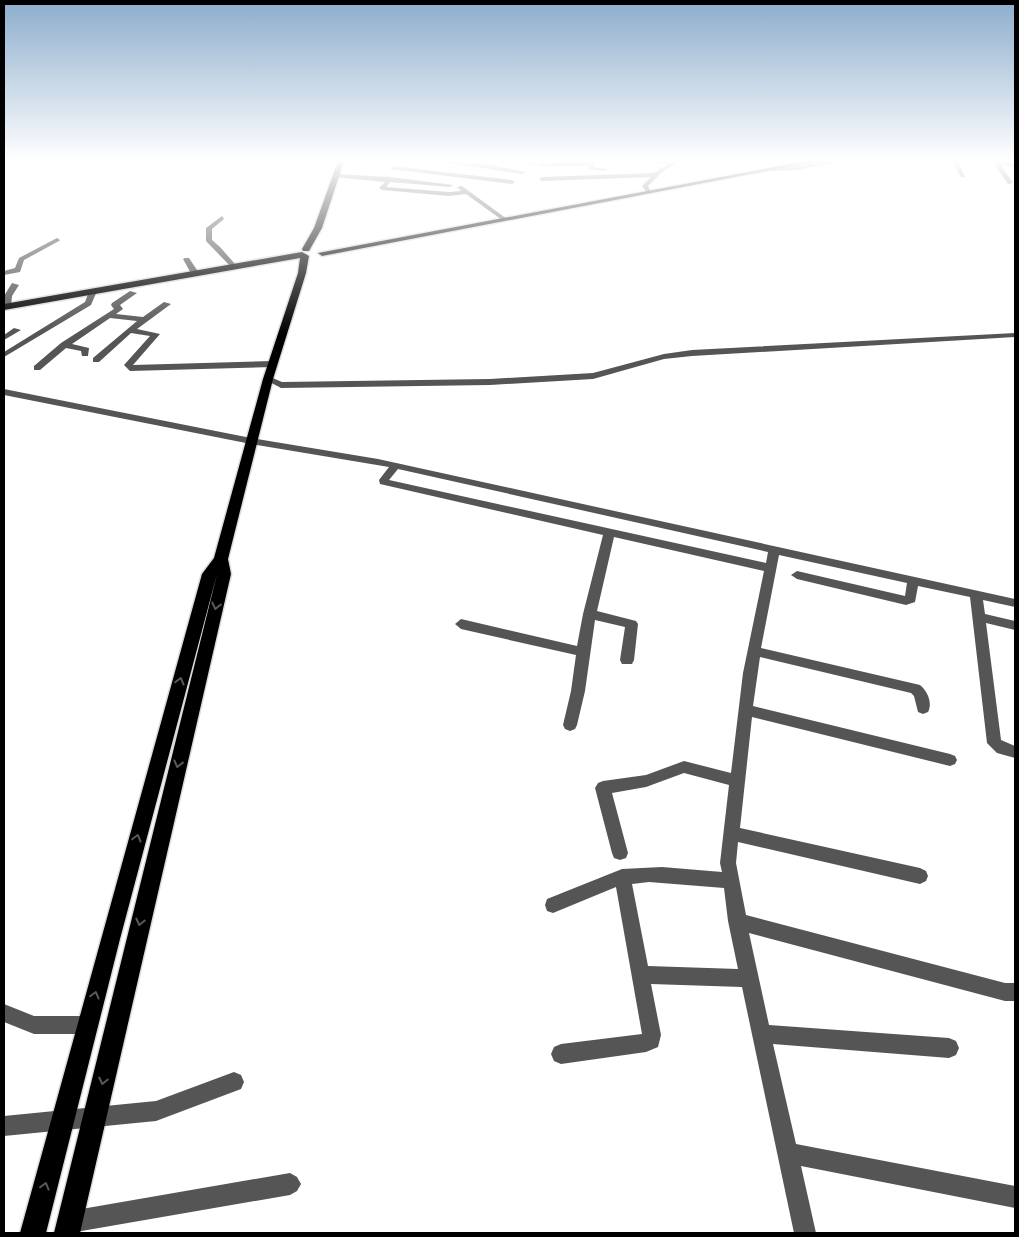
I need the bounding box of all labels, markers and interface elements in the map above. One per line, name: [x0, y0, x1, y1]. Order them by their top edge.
one-way arrow: [211, 602, 222, 611]
one-way arrow: [175, 678, 185, 686]
one-way arrow: [173, 760, 184, 769]
one-way arrow: [132, 834, 142, 843]
one-way arrow: [135, 918, 146, 927]
one-way arrow: [89, 990, 100, 999]
one-way arrow: [98, 1076, 109, 1085]
one-way arrow: [40, 1183, 50, 1191]

